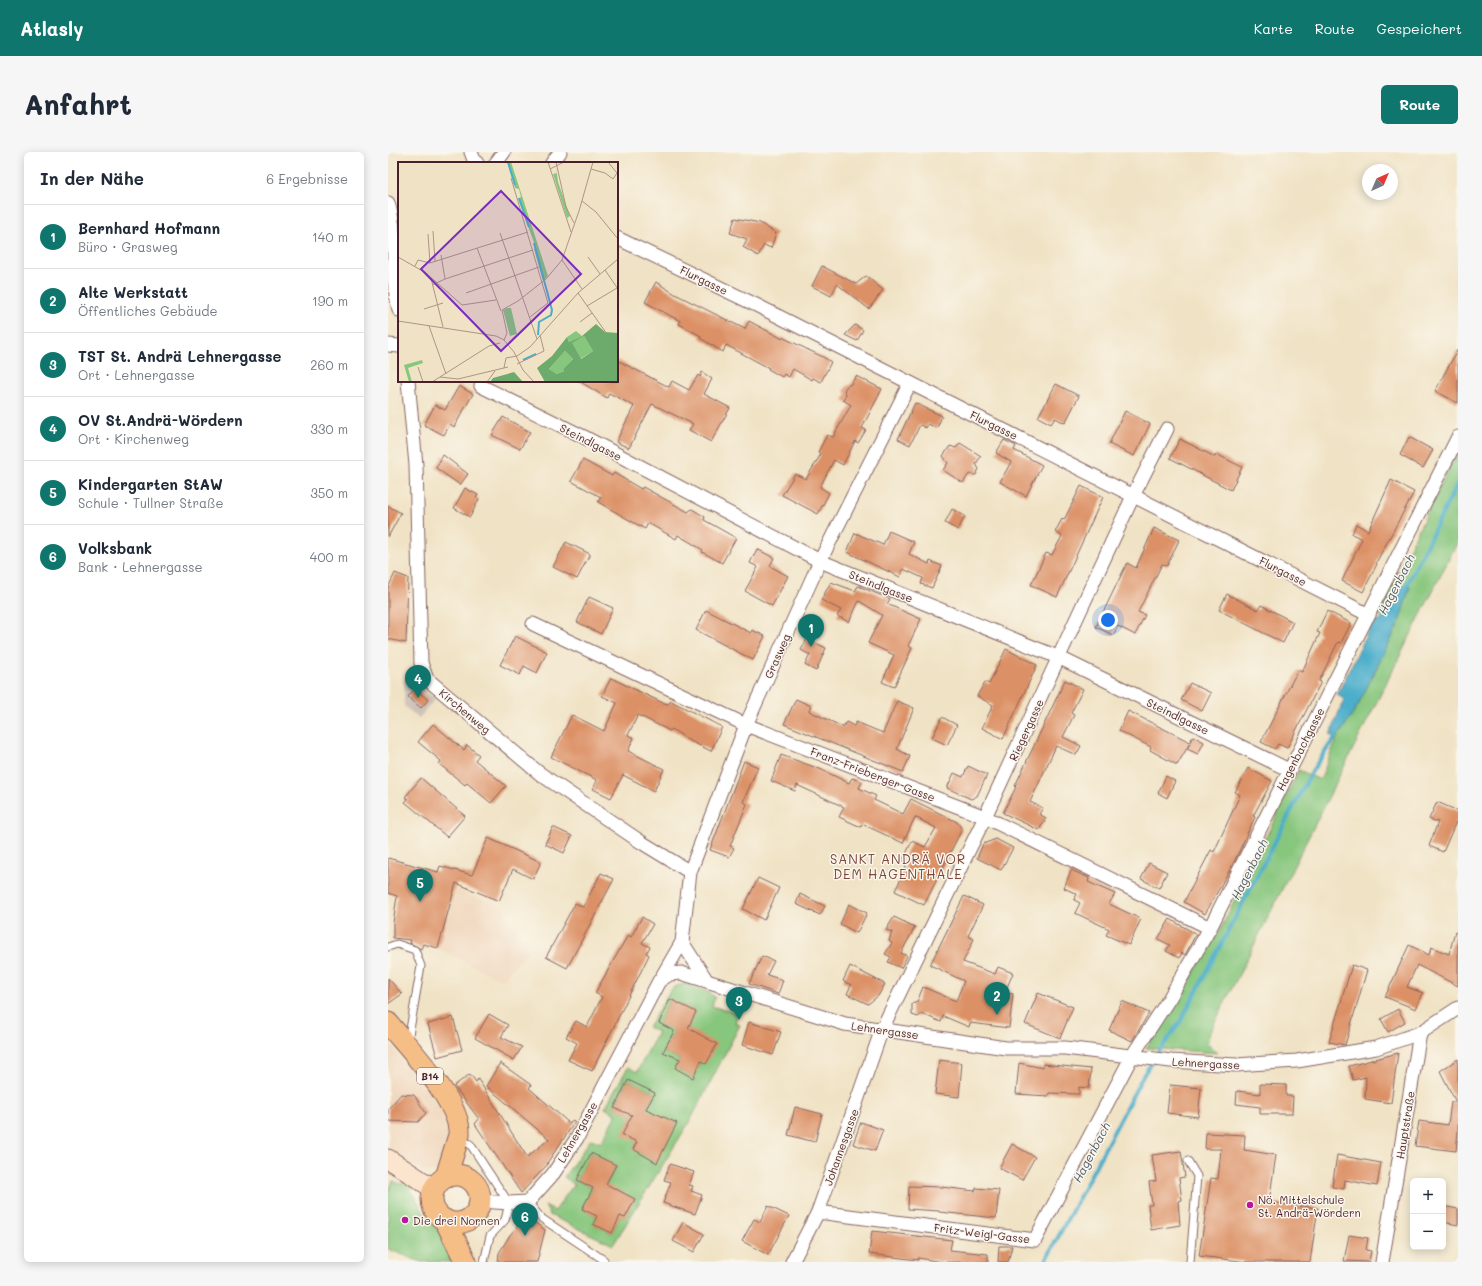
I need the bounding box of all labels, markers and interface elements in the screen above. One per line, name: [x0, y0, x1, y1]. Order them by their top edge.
text: Atlasly: [20, 16, 83, 41]
text: Karte: [1254, 19, 1293, 38]
text: Route: [1315, 19, 1355, 38]
text: Gespeichert: [1377, 19, 1462, 38]
button: Route: [1381, 85, 1458, 124]
text: Anfahrt: [24, 86, 132, 122]
inset map: [398, 162, 618, 382]
north arrow: [1362, 164, 1398, 200]
text: In der Nähe: [40, 167, 144, 189]
text: 6 Ergebnisse: [266, 170, 348, 187]
text: Bernhard Hofmann: [78, 218, 220, 238]
text: 1: [50, 228, 56, 245]
text: 140 m: [312, 228, 348, 245]
text: Büro · Grasweg: [78, 238, 178, 255]
street label: Flurgasse: [678, 262, 730, 298]
text: Alte Werkstatt: [78, 282, 188, 302]
text: 2: [49, 292, 57, 309]
text: 190 m: [312, 292, 348, 309]
text: Öffentliches Gebäude: [78, 302, 218, 319]
text: TST St. Andrä Lehnergasse: [78, 346, 282, 366]
text: 3: [49, 356, 57, 373]
text: 260 m: [310, 356, 348, 373]
text: Ort · Lehnergasse: [78, 366, 195, 383]
street label: Flurgasse: [968, 407, 1020, 443]
text: OV St.Andrä-Wördern: [78, 410, 243, 430]
text: 4: [49, 420, 57, 437]
text: 330 m: [310, 420, 348, 437]
street label: Steindlgasse: [557, 420, 625, 464]
text: Ort · Kirchenweg: [78, 430, 189, 447]
text: Kindergarten StAW: [78, 474, 223, 494]
text: 5: [49, 484, 57, 501]
text: 350 m: [310, 484, 348, 501]
text: Schule · Tullner Straße: [78, 494, 223, 511]
text: Volksbank: [78, 538, 152, 558]
text: 6: [49, 548, 57, 565]
text: 400 m: [310, 548, 348, 565]
water label: Hagenbach: [1374, 551, 1418, 617]
street label: Flurgasse: [1257, 553, 1309, 589]
text: Bank · Lehnergasse: [78, 558, 203, 575]
street label: Steindlgasse: [847, 566, 915, 606]
your location: [1098, 610, 1118, 630]
pin: 1: [798, 614, 824, 647]
street label: Grasweg: [760, 631, 794, 681]
pin: 4: [405, 665, 431, 698]
street label: Kirchenweg: [436, 685, 494, 737]
street label: Steindlgasse: [1144, 694, 1212, 738]
street label: Riegergasse: [1005, 696, 1047, 763]
street label: Hagenbachgasse: [1273, 705, 1327, 793]
street label: Franz-Frieberger-Gasse: [808, 743, 938, 805]
water label: Hagenbach: [1227, 836, 1271, 902]
district label: SANKT ANDRÄ VOR DEM HAGENTHALE: [830, 850, 966, 882]
pin: 5: [407, 869, 433, 902]
pin: 2: [984, 982, 1010, 1015]
pin: 3: [726, 987, 752, 1020]
street label: Lehnergasse: [850, 1018, 920, 1042]
street label: Lehnergasse: [1172, 1054, 1241, 1072]
road number: B14: [417, 1068, 443, 1084]
street label: Hauptstraße: [1392, 1090, 1418, 1160]
street label: Lehnergasse: [554, 1099, 601, 1165]
street label: Johannesgasse: [820, 1106, 862, 1187]
water label: Hagenbach: [1068, 1119, 1114, 1185]
map controls: [1410, 1178, 1446, 1250]
button: +: [1410, 1178, 1446, 1214]
place label: Nö. Mittelschule St. Andrä-Wördern: [1258, 1192, 1361, 1220]
marker: Nö. Mittelschule St. Andrä-Wördern: [1245, 1200, 1255, 1210]
pin: 6: [512, 1203, 538, 1236]
place label: Die drei Nornen: [413, 1213, 500, 1228]
button: −: [1410, 1214, 1446, 1250]
marker: Die drei Nornen: [400, 1215, 410, 1225]
street label: Fritz-Weigl-Gasse: [933, 1220, 1031, 1246]

